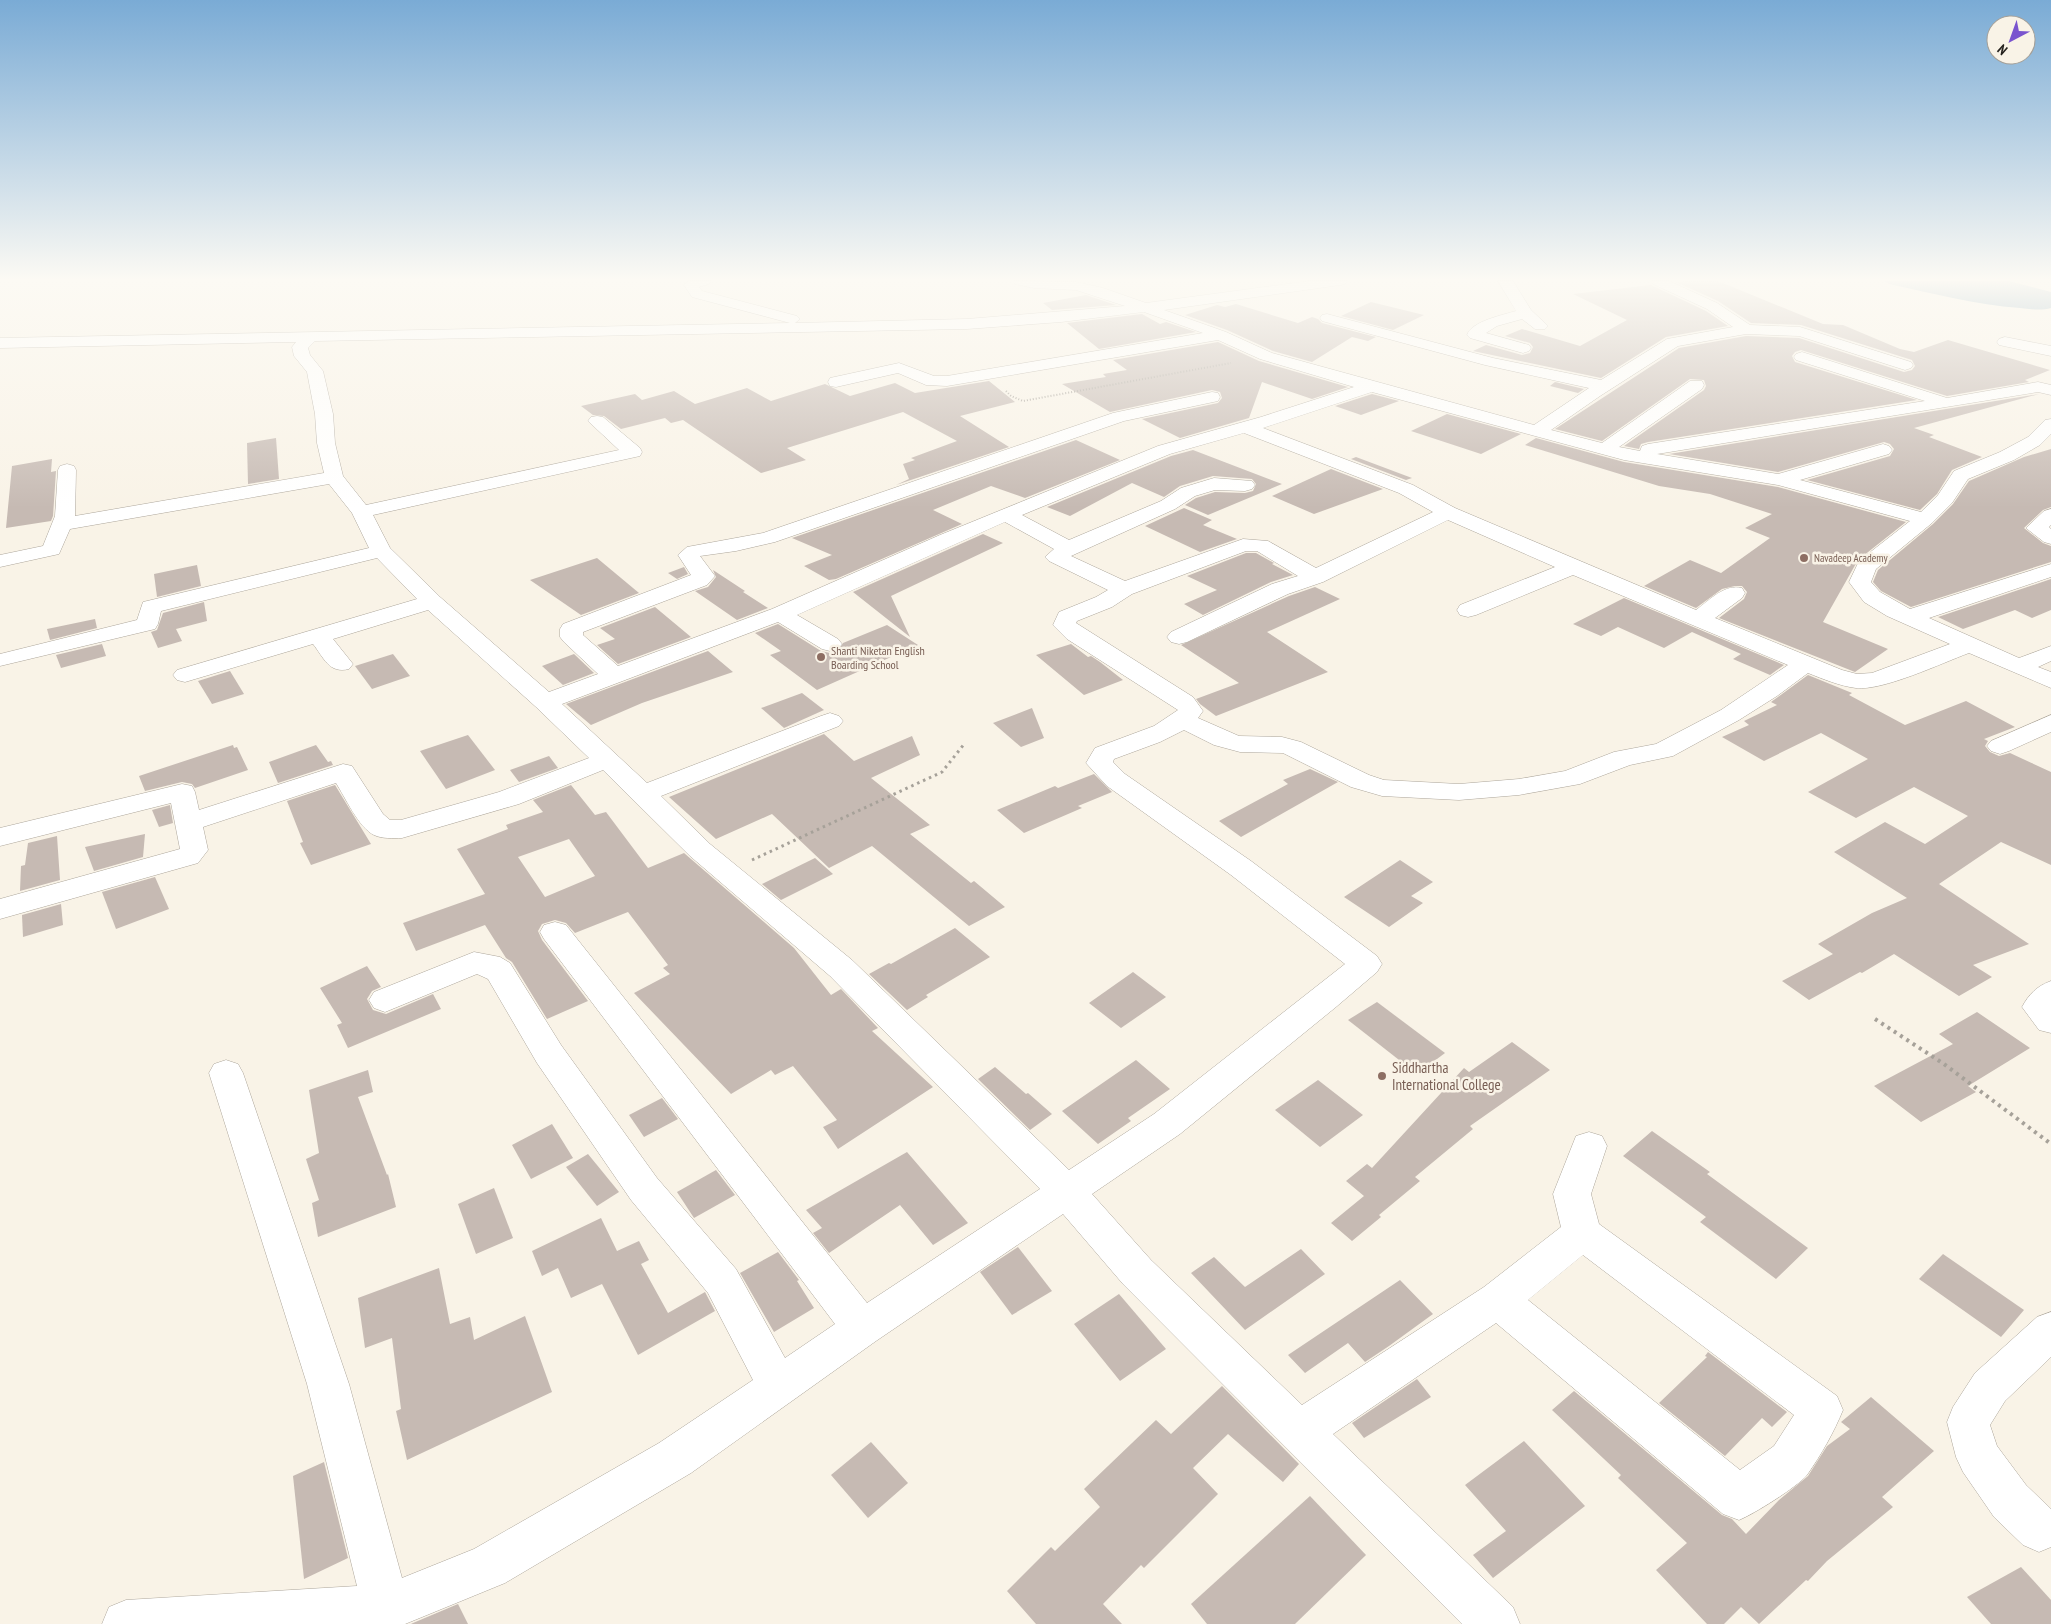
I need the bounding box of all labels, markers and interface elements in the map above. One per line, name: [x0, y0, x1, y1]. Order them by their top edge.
north arrow: [1986, 15, 2036, 65]
text: N: [1994, 41, 2011, 59]
place label: Navadeep Academy: [1814, 551, 1888, 565]
marker: Navadeep Academy: [1798, 552, 1810, 564]
place label: Shanti Niketan English Boarding School: [831, 643, 925, 672]
marker: Shanti Niketan English Boarding School: [815, 651, 827, 663]
place label: Siddhartha International College: [1392, 1058, 1501, 1094]
marker: Siddhartha International College: [1376, 1070, 1388, 1082]

